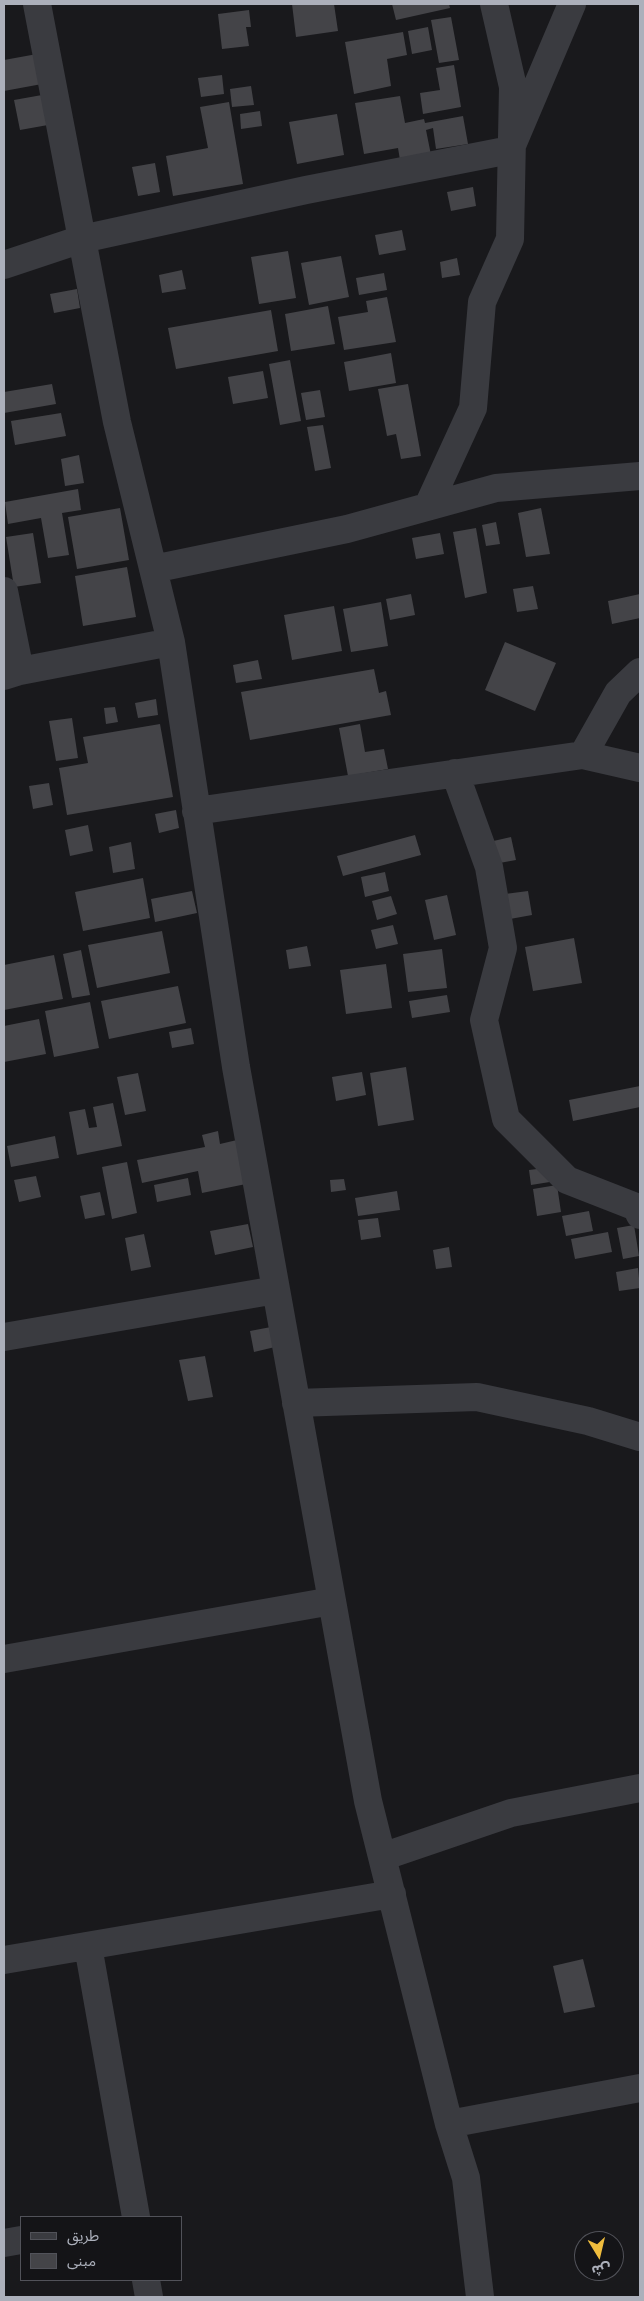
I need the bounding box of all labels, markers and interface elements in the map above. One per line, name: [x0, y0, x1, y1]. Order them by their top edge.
legend: [20, 2216, 182, 2281]
text: طريق: [67, 2226, 99, 2245]
north arrow: [574, 2231, 624, 2281]
text: مبنى: [67, 2251, 96, 2270]
text: ش: [590, 2259, 612, 2280]

